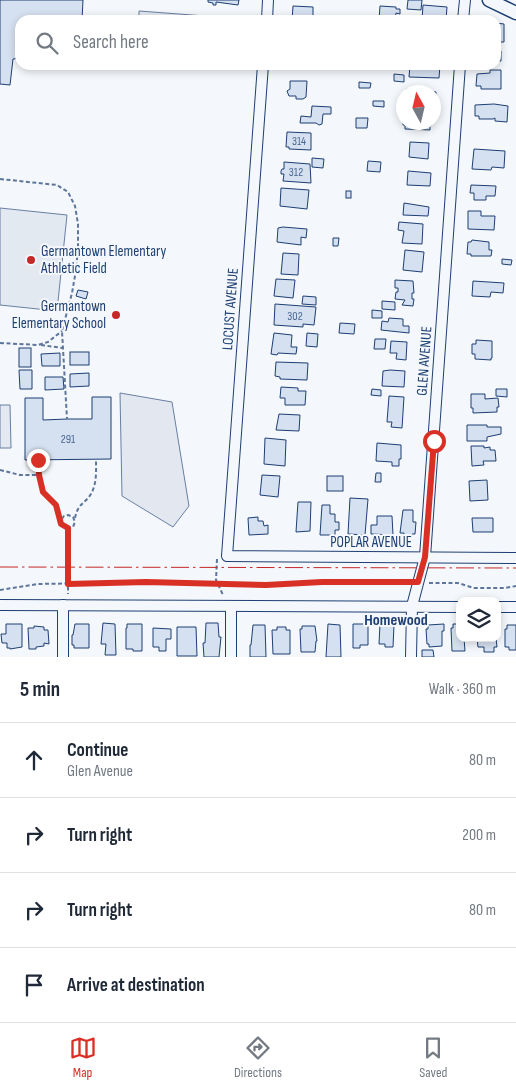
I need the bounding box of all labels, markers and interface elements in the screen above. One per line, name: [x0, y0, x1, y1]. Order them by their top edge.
search box: [15, 15, 501, 70]
icon: search: [33, 29, 61, 57]
text: Search here: [73, 31, 149, 54]
north arrow: [396, 85, 441, 130]
house number: 314: [292, 134, 306, 149]
house number: 312: [289, 165, 303, 180]
place label: Germantown Elementary Athletic Field: [40, 242, 167, 278]
marker: Germantown Elementary Athletic Field: [25, 254, 37, 266]
street label: LOCUST AVENUE: [218, 267, 243, 351]
place label: Germantown Elementary School: [12, 297, 106, 333]
marker: Germantown Elementary School: [110, 309, 122, 321]
house number: 302: [287, 309, 303, 324]
street label: GLEN AVENUE: [413, 326, 436, 396]
route start: [423, 430, 446, 453]
house number: 291: [61, 432, 76, 447]
route end: [27, 449, 50, 472]
street label: POPLAR AVENUE: [330, 533, 412, 552]
map controls: [456, 597, 501, 642]
button: layers: [456, 597, 501, 642]
district label: Homewood: [364, 611, 428, 630]
text: 5 min: [20, 677, 60, 702]
text: Walk · 360 m: [429, 680, 496, 699]
text: Continue: [67, 739, 128, 762]
icon: ahead: [20, 746, 48, 774]
text: 80 m: [469, 751, 496, 770]
text: Glen Avenue: [67, 762, 133, 781]
icon: right: [20, 821, 48, 849]
text: Turn right: [67, 824, 132, 847]
text: 200 m: [462, 826, 496, 845]
icon: right: [20, 896, 48, 924]
text: Turn right: [67, 899, 132, 922]
text: 80 m: [469, 901, 496, 920]
icon: arrive: [20, 971, 48, 999]
text: Arrive at destination: [67, 974, 205, 997]
tab: Map: [69, 1034, 97, 1081]
tab: Directions: [234, 1034, 282, 1081]
tab: Saved: [419, 1034, 447, 1081]

